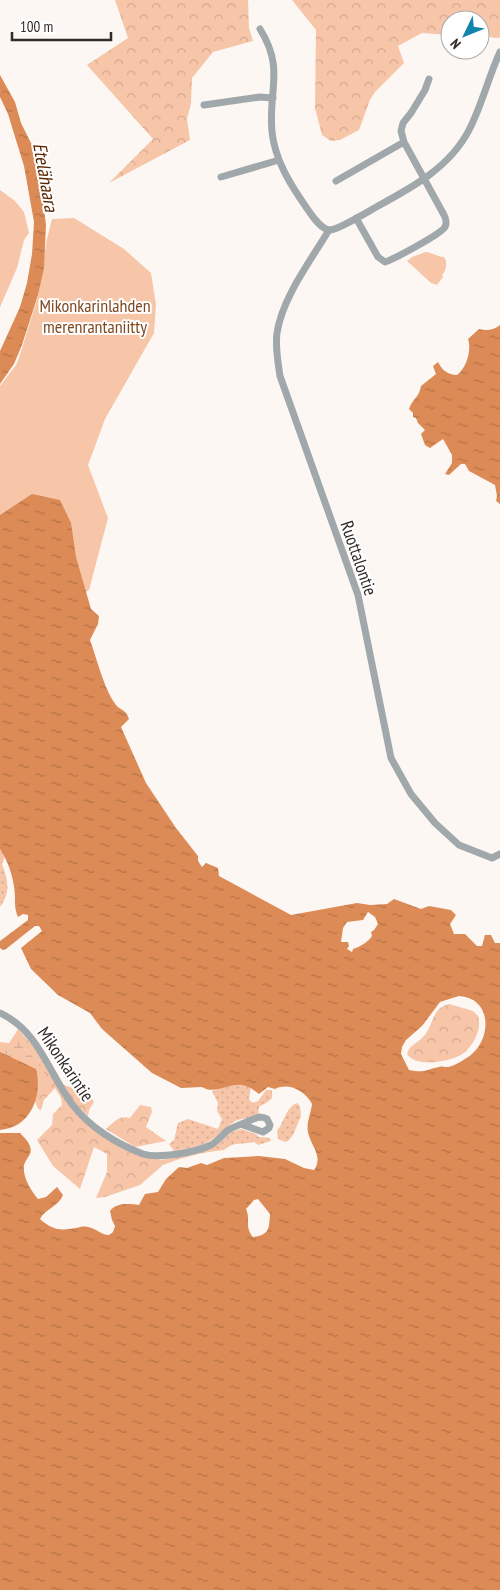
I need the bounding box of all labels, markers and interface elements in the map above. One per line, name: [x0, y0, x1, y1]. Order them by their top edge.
scale bar: [12, 10, 111, 42]
north arrow: [440, 10, 490, 60]
text: 100 m: [20, 17, 53, 36]
text: N: [446, 35, 465, 53]
water label: Etelähaara: [28, 141, 64, 215]
park label: Mikonkarinlahden merenrantaniitty: [39, 294, 151, 338]
street label: Ruottalontie: [336, 518, 382, 598]
street label: Mikonkarintie: [33, 1022, 99, 1106]

